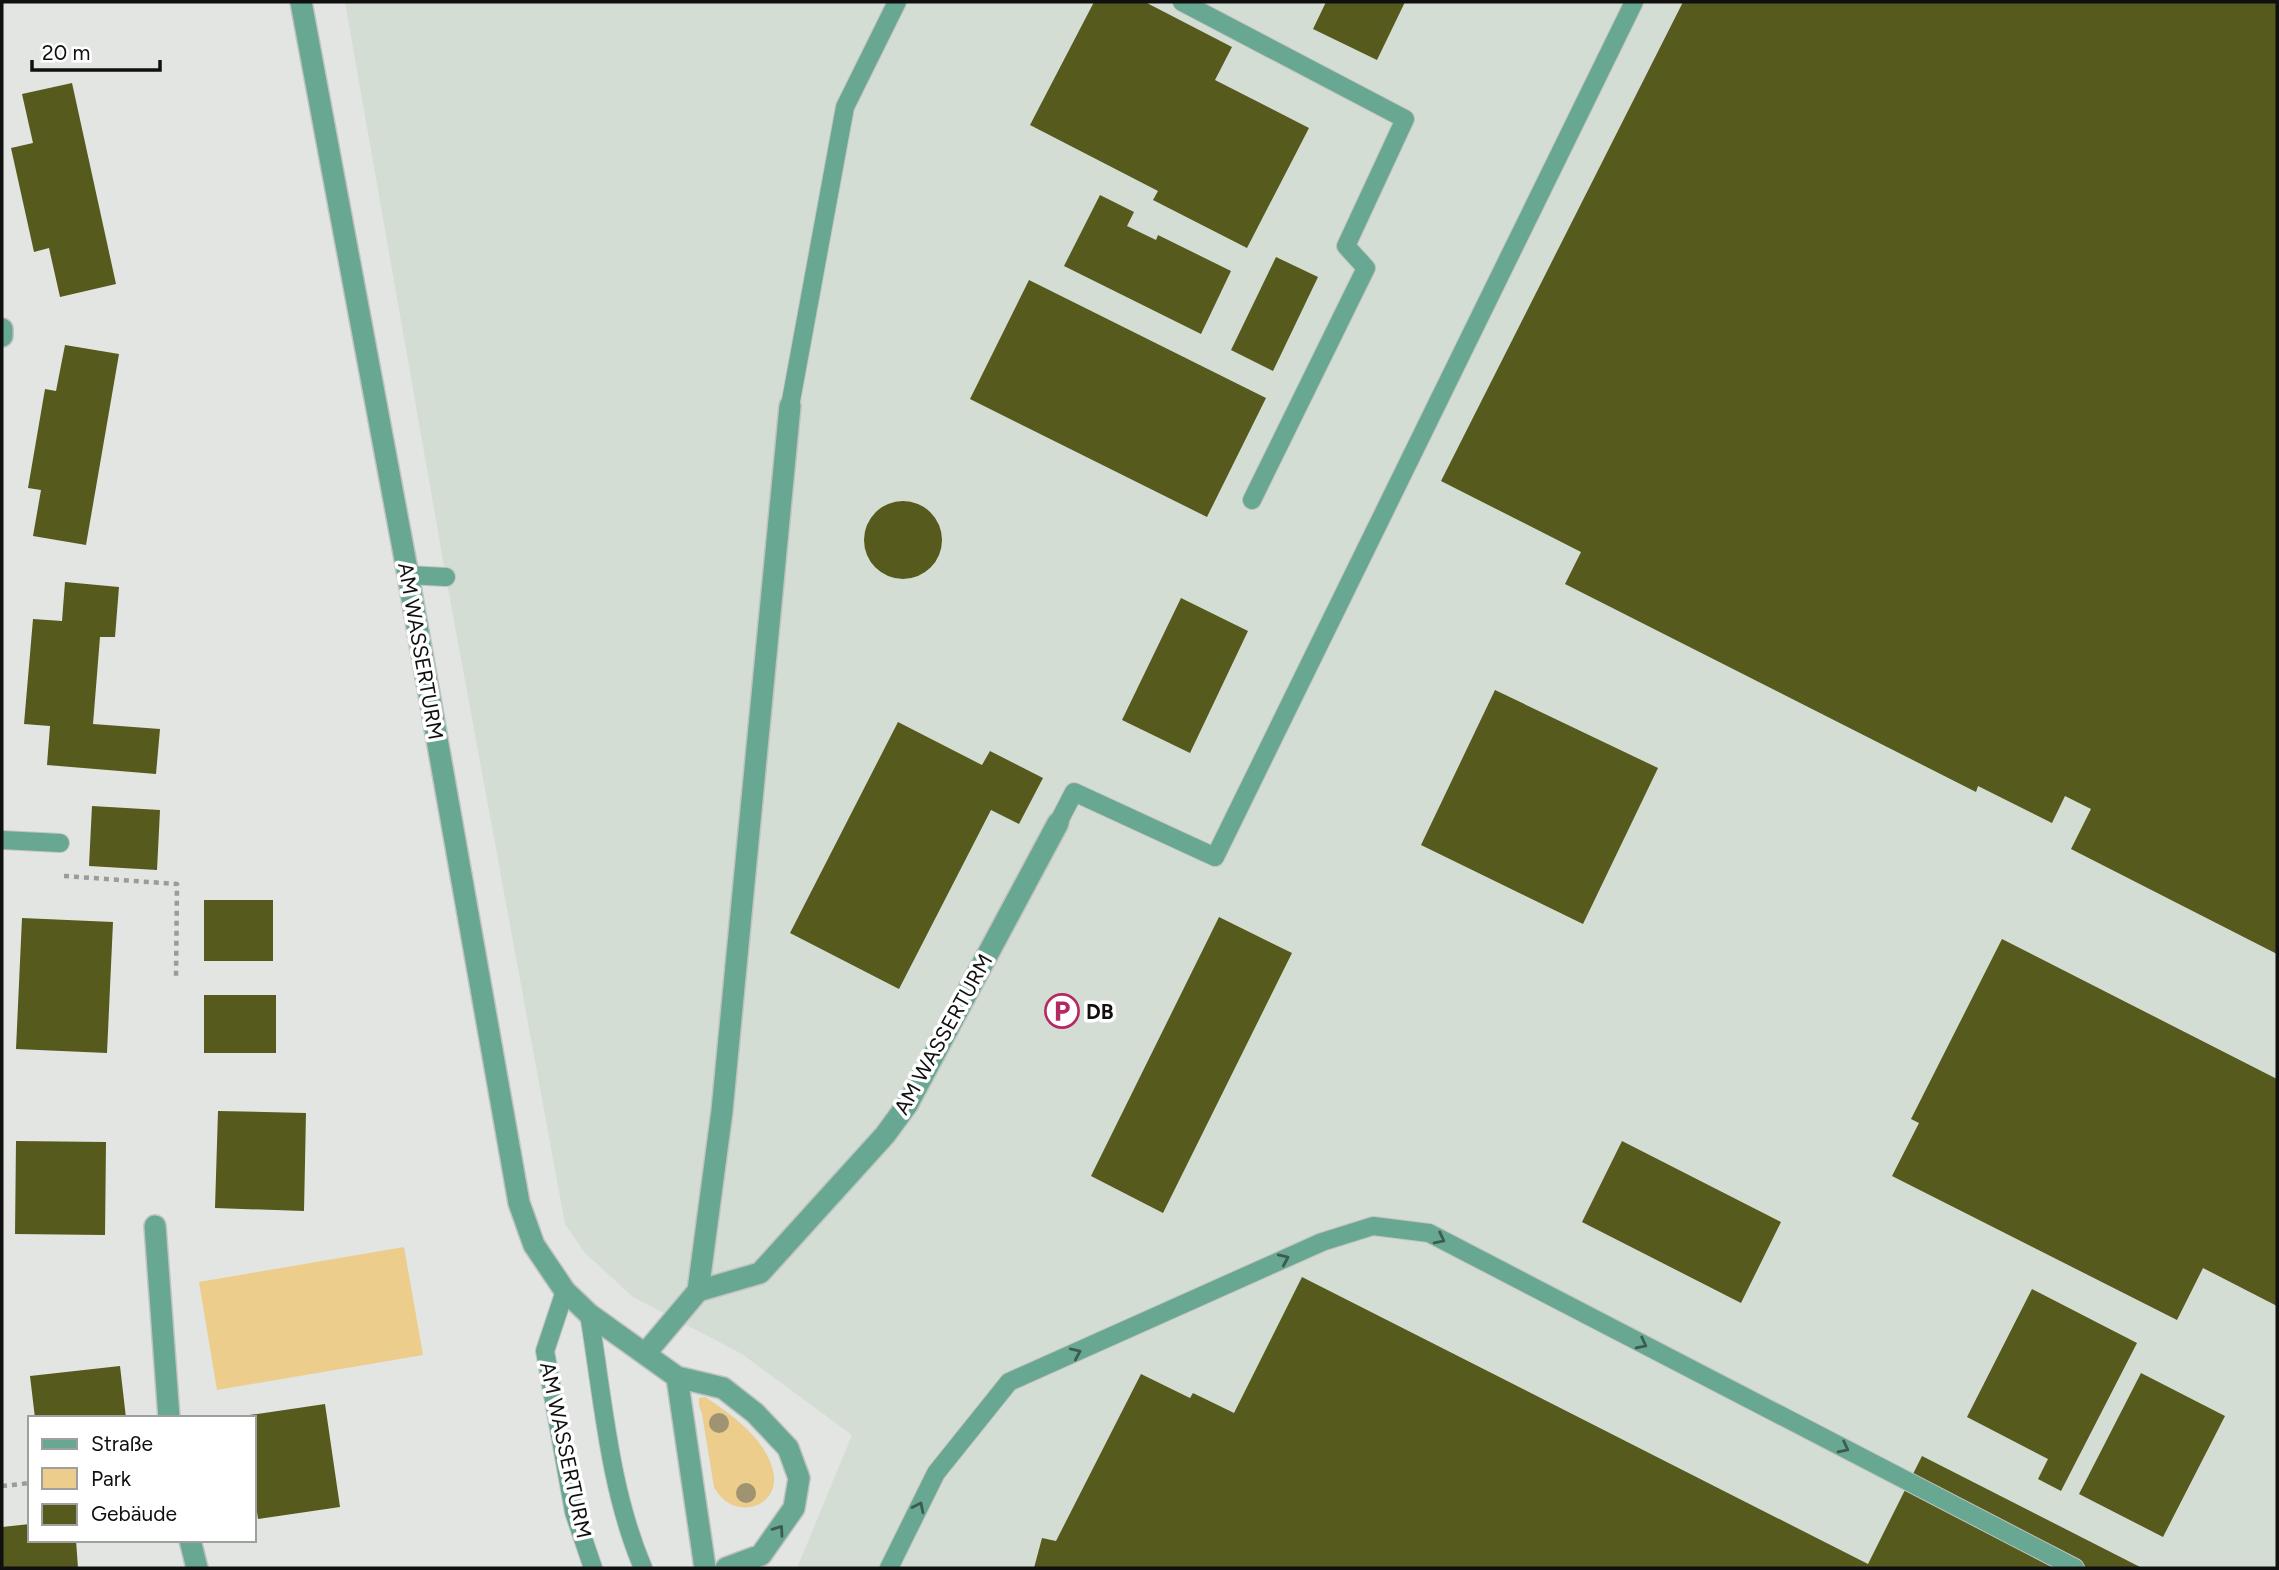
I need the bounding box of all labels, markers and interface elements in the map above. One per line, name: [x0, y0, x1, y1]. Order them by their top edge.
scale bar: [32, 28, 159, 72]
text: 20 m: [42, 40, 90, 65]
street label: AM WASSERTURM: [393, 560, 449, 742]
street label: AM WASSERTURM: [889, 949, 997, 1119]
parking icon: DB: [1043, 992, 1081, 1030]
place label: DB: [1086, 999, 1114, 1024]
one-way arrow: [1433, 1231, 1445, 1244]
one-way arrow: [1276, 1253, 1289, 1267]
one-way arrow: [1635, 1335, 1647, 1349]
one-way arrow: [1069, 1347, 1081, 1361]
street label: AM WASSERTURM: [535, 1360, 597, 1540]
legend: [28, 1416, 256, 1542]
text: Straße: [91, 1431, 153, 1456]
one-way arrow: [1837, 1440, 1849, 1454]
text: Park: [91, 1466, 132, 1491]
text: Gebäude: [91, 1501, 177, 1526]
one-way arrow: [911, 1502, 925, 1514]
one-way arrow: [771, 1525, 783, 1538]

